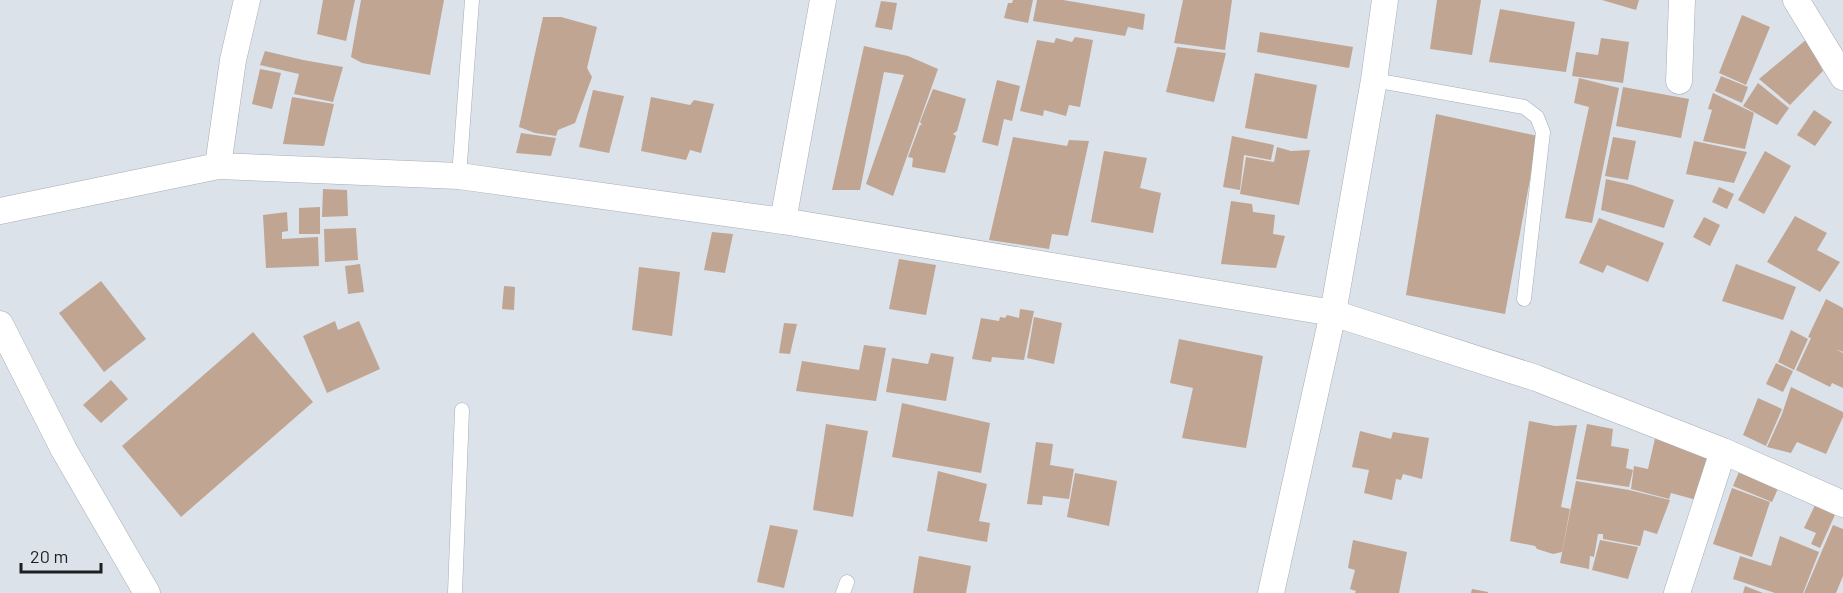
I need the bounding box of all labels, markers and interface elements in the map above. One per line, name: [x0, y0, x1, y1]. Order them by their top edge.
scale bar: [21, 536, 100, 574]
text: 20 m: [30, 545, 68, 567]

